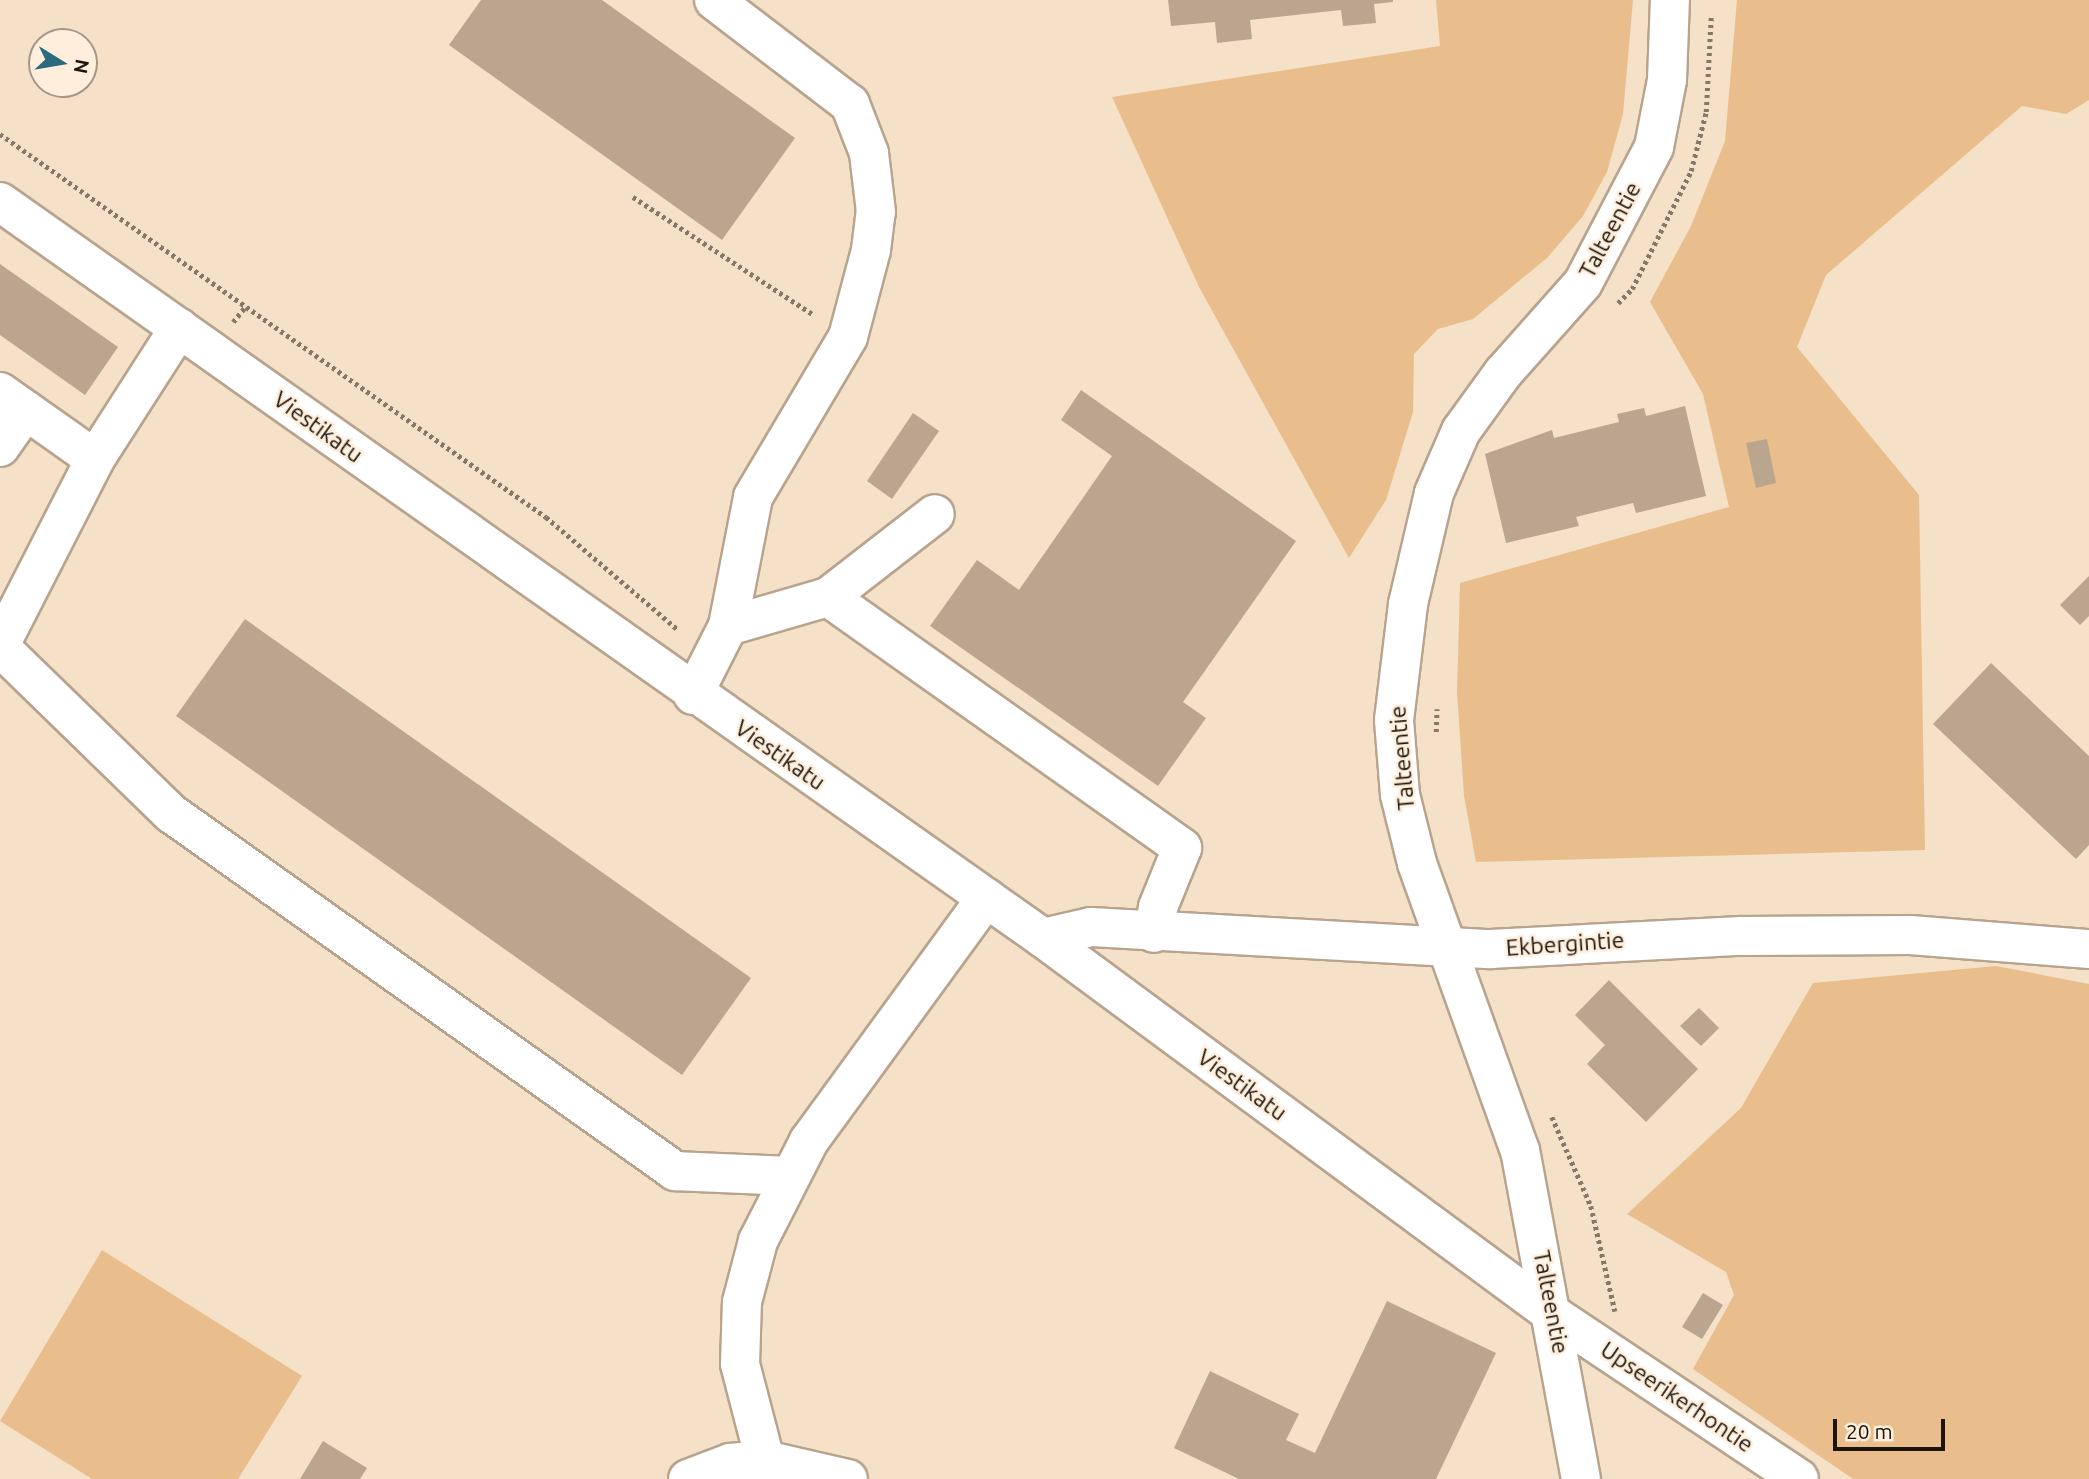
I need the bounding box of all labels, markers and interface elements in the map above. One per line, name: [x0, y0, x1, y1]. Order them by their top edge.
north arrow: [28, 28, 98, 98]
text: N: [69, 58, 94, 76]
street label: Talteentie: [1573, 177, 1647, 283]
street label: Viestikatu: [268, 385, 368, 469]
street label: Talteentie: [1384, 705, 1420, 811]
street label: Viestikatu: [730, 714, 830, 796]
street label: Ekbergintie: [1505, 926, 1625, 962]
street label: Viestikatu: [1192, 1043, 1292, 1127]
street label: Talteentie: [1527, 1248, 1575, 1356]
street label: Upseerikerhontie: [1595, 1336, 1759, 1458]
scale bar: [1837, 1406, 1949, 1450]
text: 20 m: [1846, 1419, 1893, 1443]

